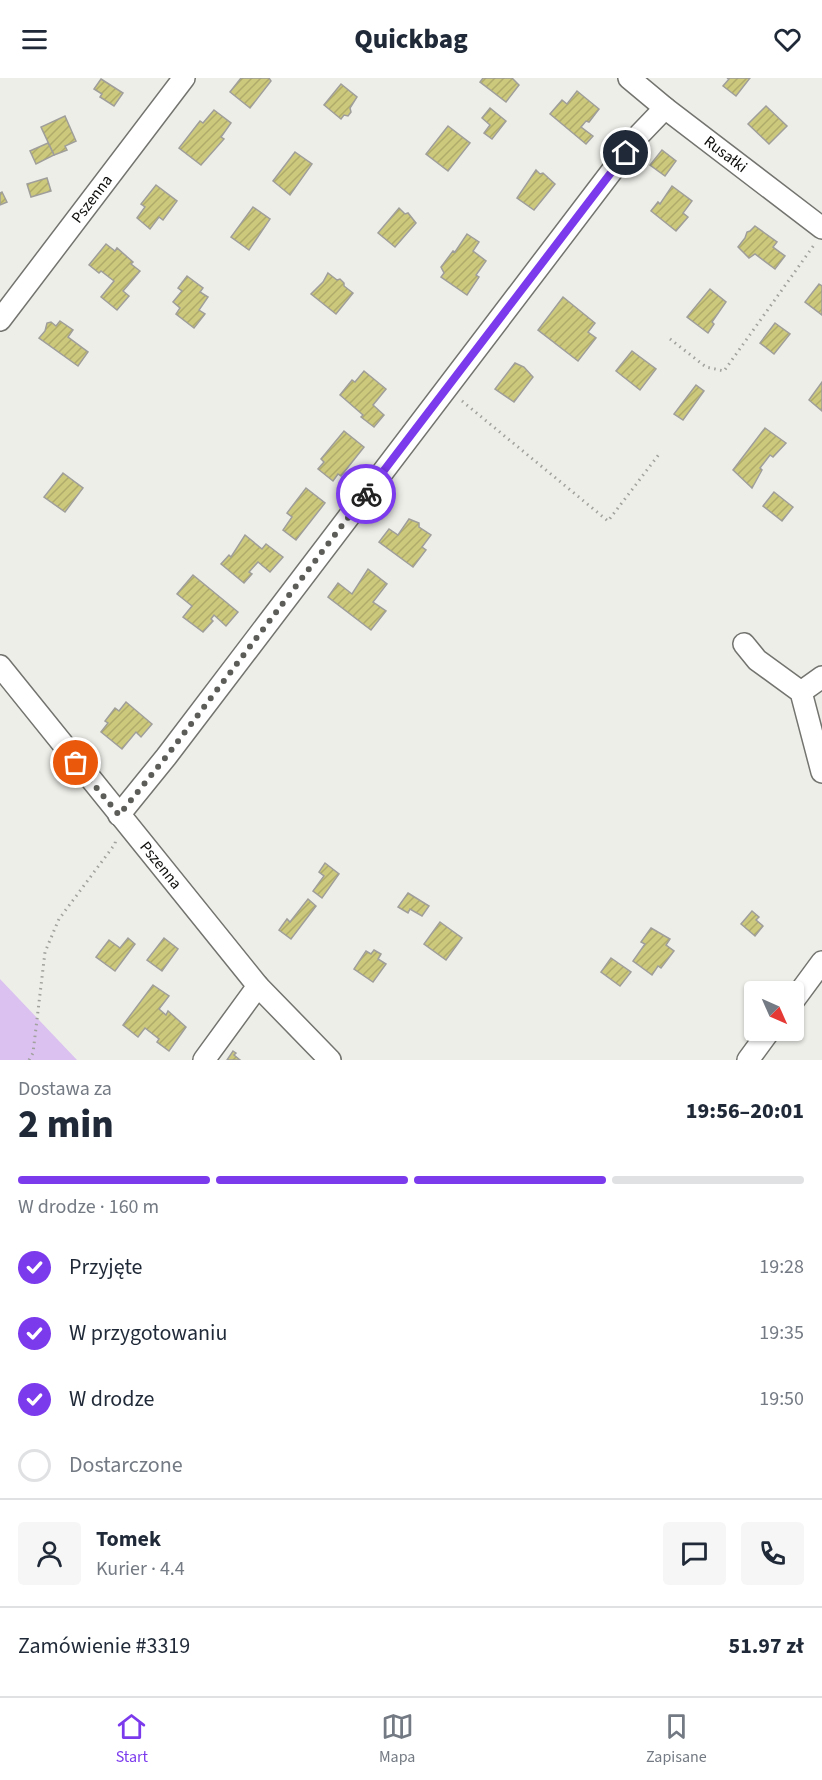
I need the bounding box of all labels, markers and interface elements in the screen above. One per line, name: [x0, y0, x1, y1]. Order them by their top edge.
text: Quickbag: [354, 20, 468, 59]
icon: menu: [18, 23, 51, 56]
icon: heart: [771, 23, 804, 56]
pin: [600, 127, 651, 178]
street label: Rusałki: [699, 131, 752, 178]
icon: home: [609, 136, 642, 169]
street label: Pszenna: [66, 170, 118, 228]
courier: [336, 464, 396, 524]
icon: bike: [350, 478, 383, 511]
pin: [50, 737, 101, 788]
icon: bag: [59, 746, 92, 779]
street label: Pszenna: [135, 837, 187, 894]
north arrow: [744, 981, 804, 1041]
map controls: [744, 981, 804, 1041]
text: Dostawa za: [18, 1075, 112, 1103]
text: 19:56–20:01: [686, 1095, 804, 1127]
text: 2 min: [18, 1097, 114, 1153]
text: W drodze · 160 m: [18, 1193, 159, 1221]
icon: check: [18, 1251, 51, 1284]
text: Przyjęte: [69, 1251, 143, 1283]
text: 19:28: [759, 1253, 804, 1281]
icon: check: [18, 1317, 51, 1350]
text: W przygotowaniu: [69, 1317, 227, 1349]
text: 19:35: [759, 1319, 804, 1347]
icon: check: [18, 1383, 51, 1416]
text: W drodze: [69, 1383, 155, 1415]
text: 19:50: [759, 1385, 804, 1413]
text: Dostarczone: [69, 1449, 183, 1481]
button: person: [18, 1522, 81, 1585]
button: chat: [663, 1522, 726, 1585]
button: phone: [741, 1522, 804, 1585]
text: Tomek: [96, 1523, 161, 1555]
text: Kurier · 4.4: [96, 1555, 185, 1583]
text: Zamówienie #3319: [18, 1630, 190, 1662]
text: 51.97 zł: [729, 1630, 804, 1662]
tab: Start: [115, 1710, 148, 1768]
tab: Mapa: [379, 1710, 415, 1768]
tab: Zapisane: [646, 1710, 707, 1768]

